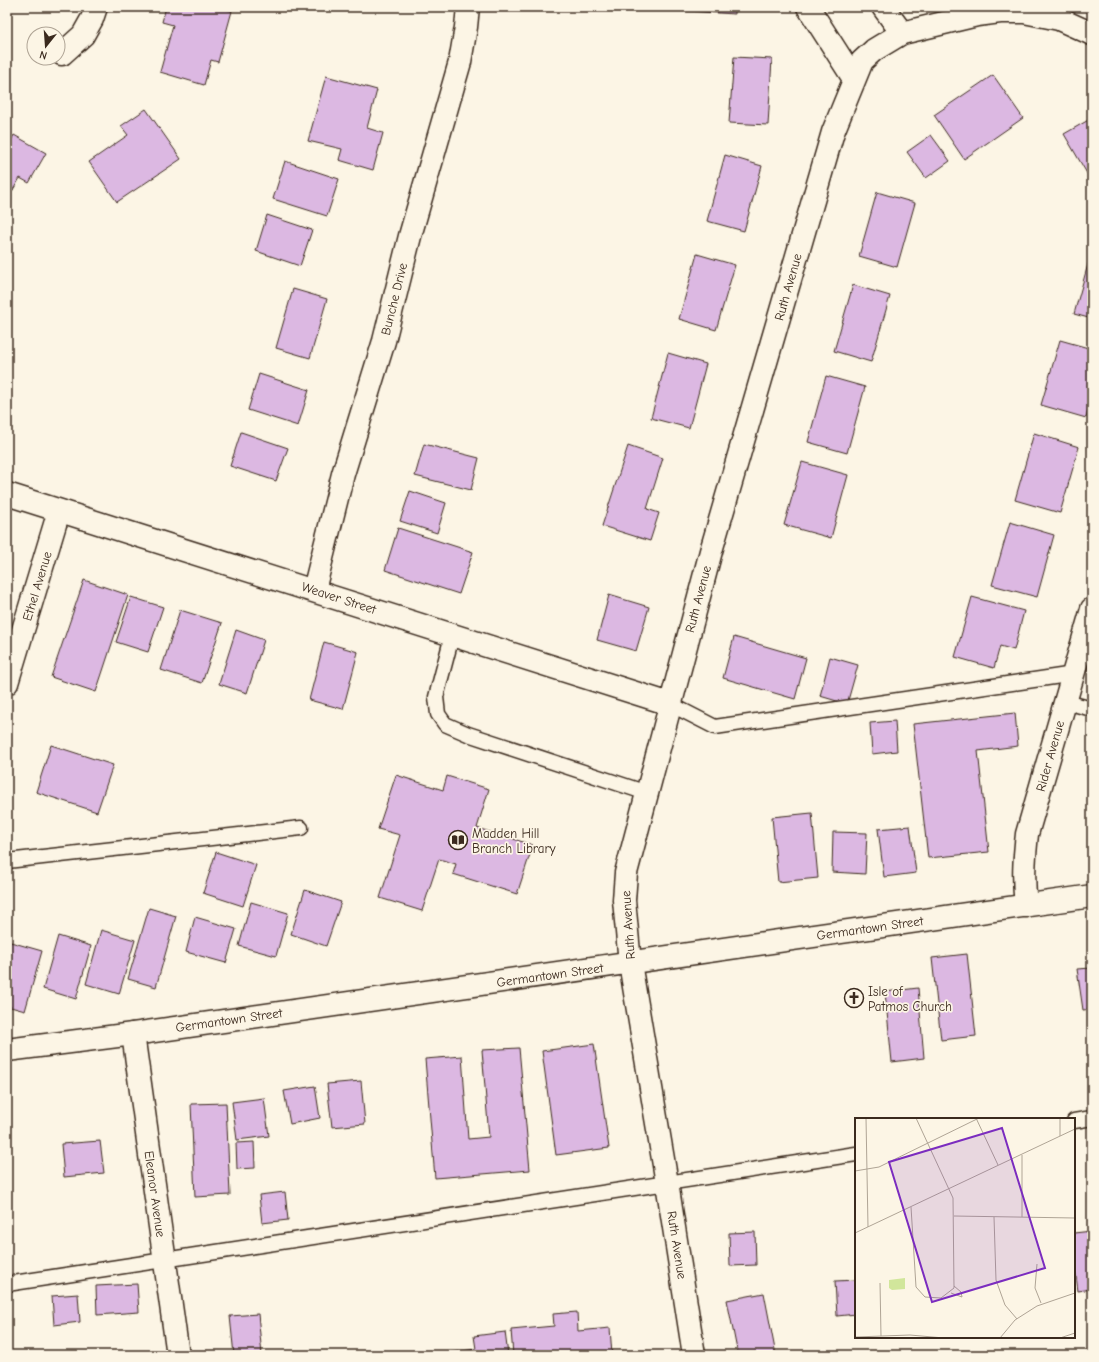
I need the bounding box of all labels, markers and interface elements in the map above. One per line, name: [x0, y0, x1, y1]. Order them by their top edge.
north arrow: [26, 26, 66, 66]
text: N: [38, 48, 49, 62]
street label: Ruth Avenue: [771, 251, 805, 322]
street label: Bunche Drive: [378, 261, 410, 337]
street label: Ethel Avenue: [19, 549, 55, 623]
street label: Ruth Avenue: [682, 563, 714, 634]
street label: Weaver Street: [300, 579, 379, 617]
street label: Rider Avenue: [1033, 718, 1067, 793]
place label: Madden Hill Branch Library: [472, 826, 556, 856]
library icon: Madden Hill Branch Library: [447, 829, 469, 851]
street label: Ruth Avenue: [618, 890, 638, 960]
street label: Germantown Street: [816, 913, 926, 943]
street label: Germantown Street: [496, 960, 606, 990]
place label: Isle of Patmos Church: [868, 984, 952, 1014]
church icon: Isle of Patmos Church: [843, 987, 865, 1009]
street label: Germantown Street: [175, 1005, 285, 1035]
inset map: [855, 1118, 1075, 1338]
street label: Eleanor Avenue: [142, 1150, 169, 1239]
street label: Ruth Avenue: [664, 1210, 690, 1281]

